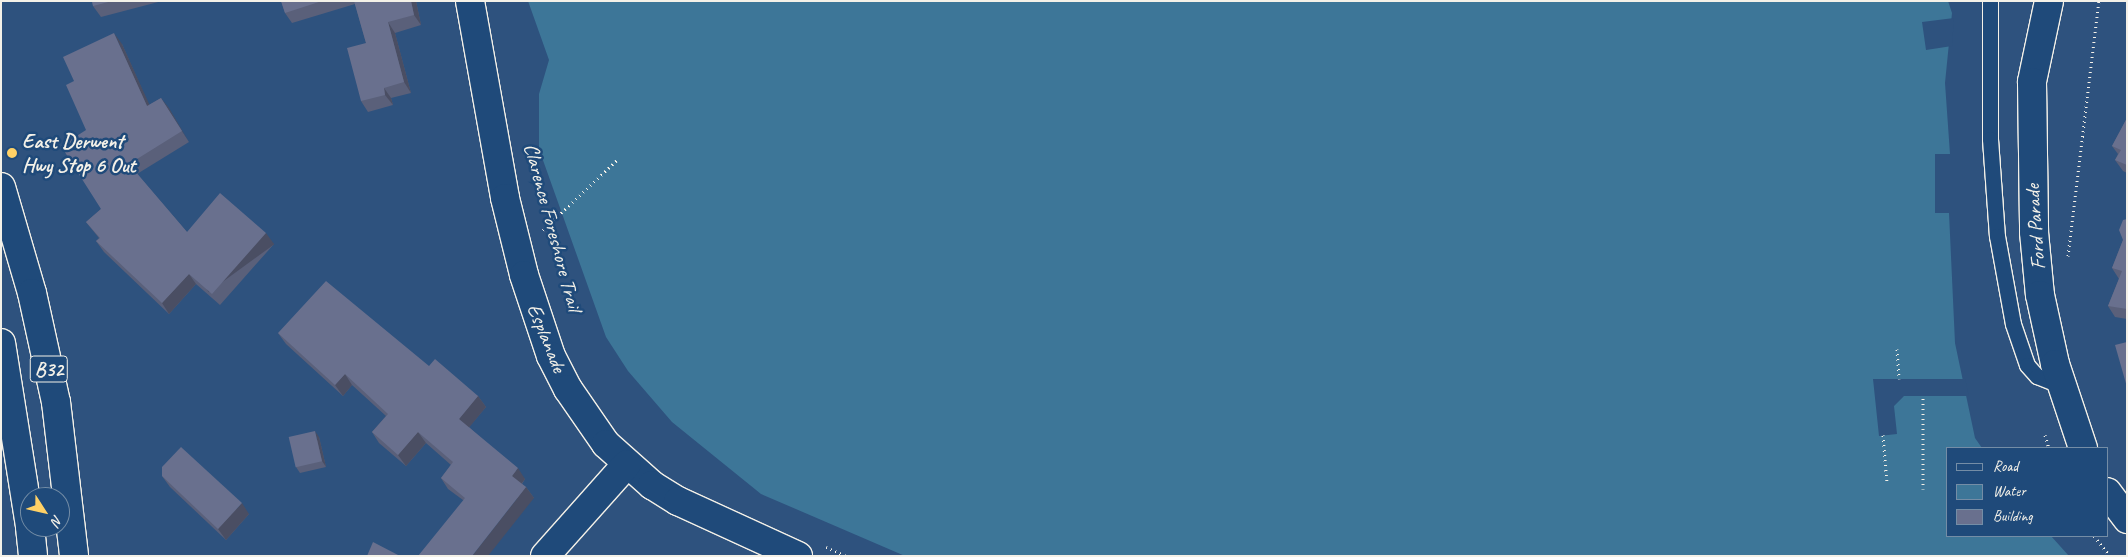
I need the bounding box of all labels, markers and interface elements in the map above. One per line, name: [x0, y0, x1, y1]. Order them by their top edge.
place label: East Derwent Hwy Stop 6 Out: [22, 128, 136, 178]
street label: Clarence Foreshore Trail: [519, 140, 587, 314]
marker: East Derwent Hwy Stop 6 Out: [6, 147, 18, 159]
street label: Ford Parade: [2019, 183, 2051, 271]
street label: Esplanade: [522, 300, 572, 376]
road number: B32: [29, 352, 69, 386]
legend: [1946, 447, 2108, 537]
text: Road: [1993, 457, 2018, 476]
text: Water: [1993, 482, 2026, 501]
north arrow: [20, 487, 70, 537]
text: Building: [1993, 507, 2032, 526]
text: N: [47, 512, 66, 529]

